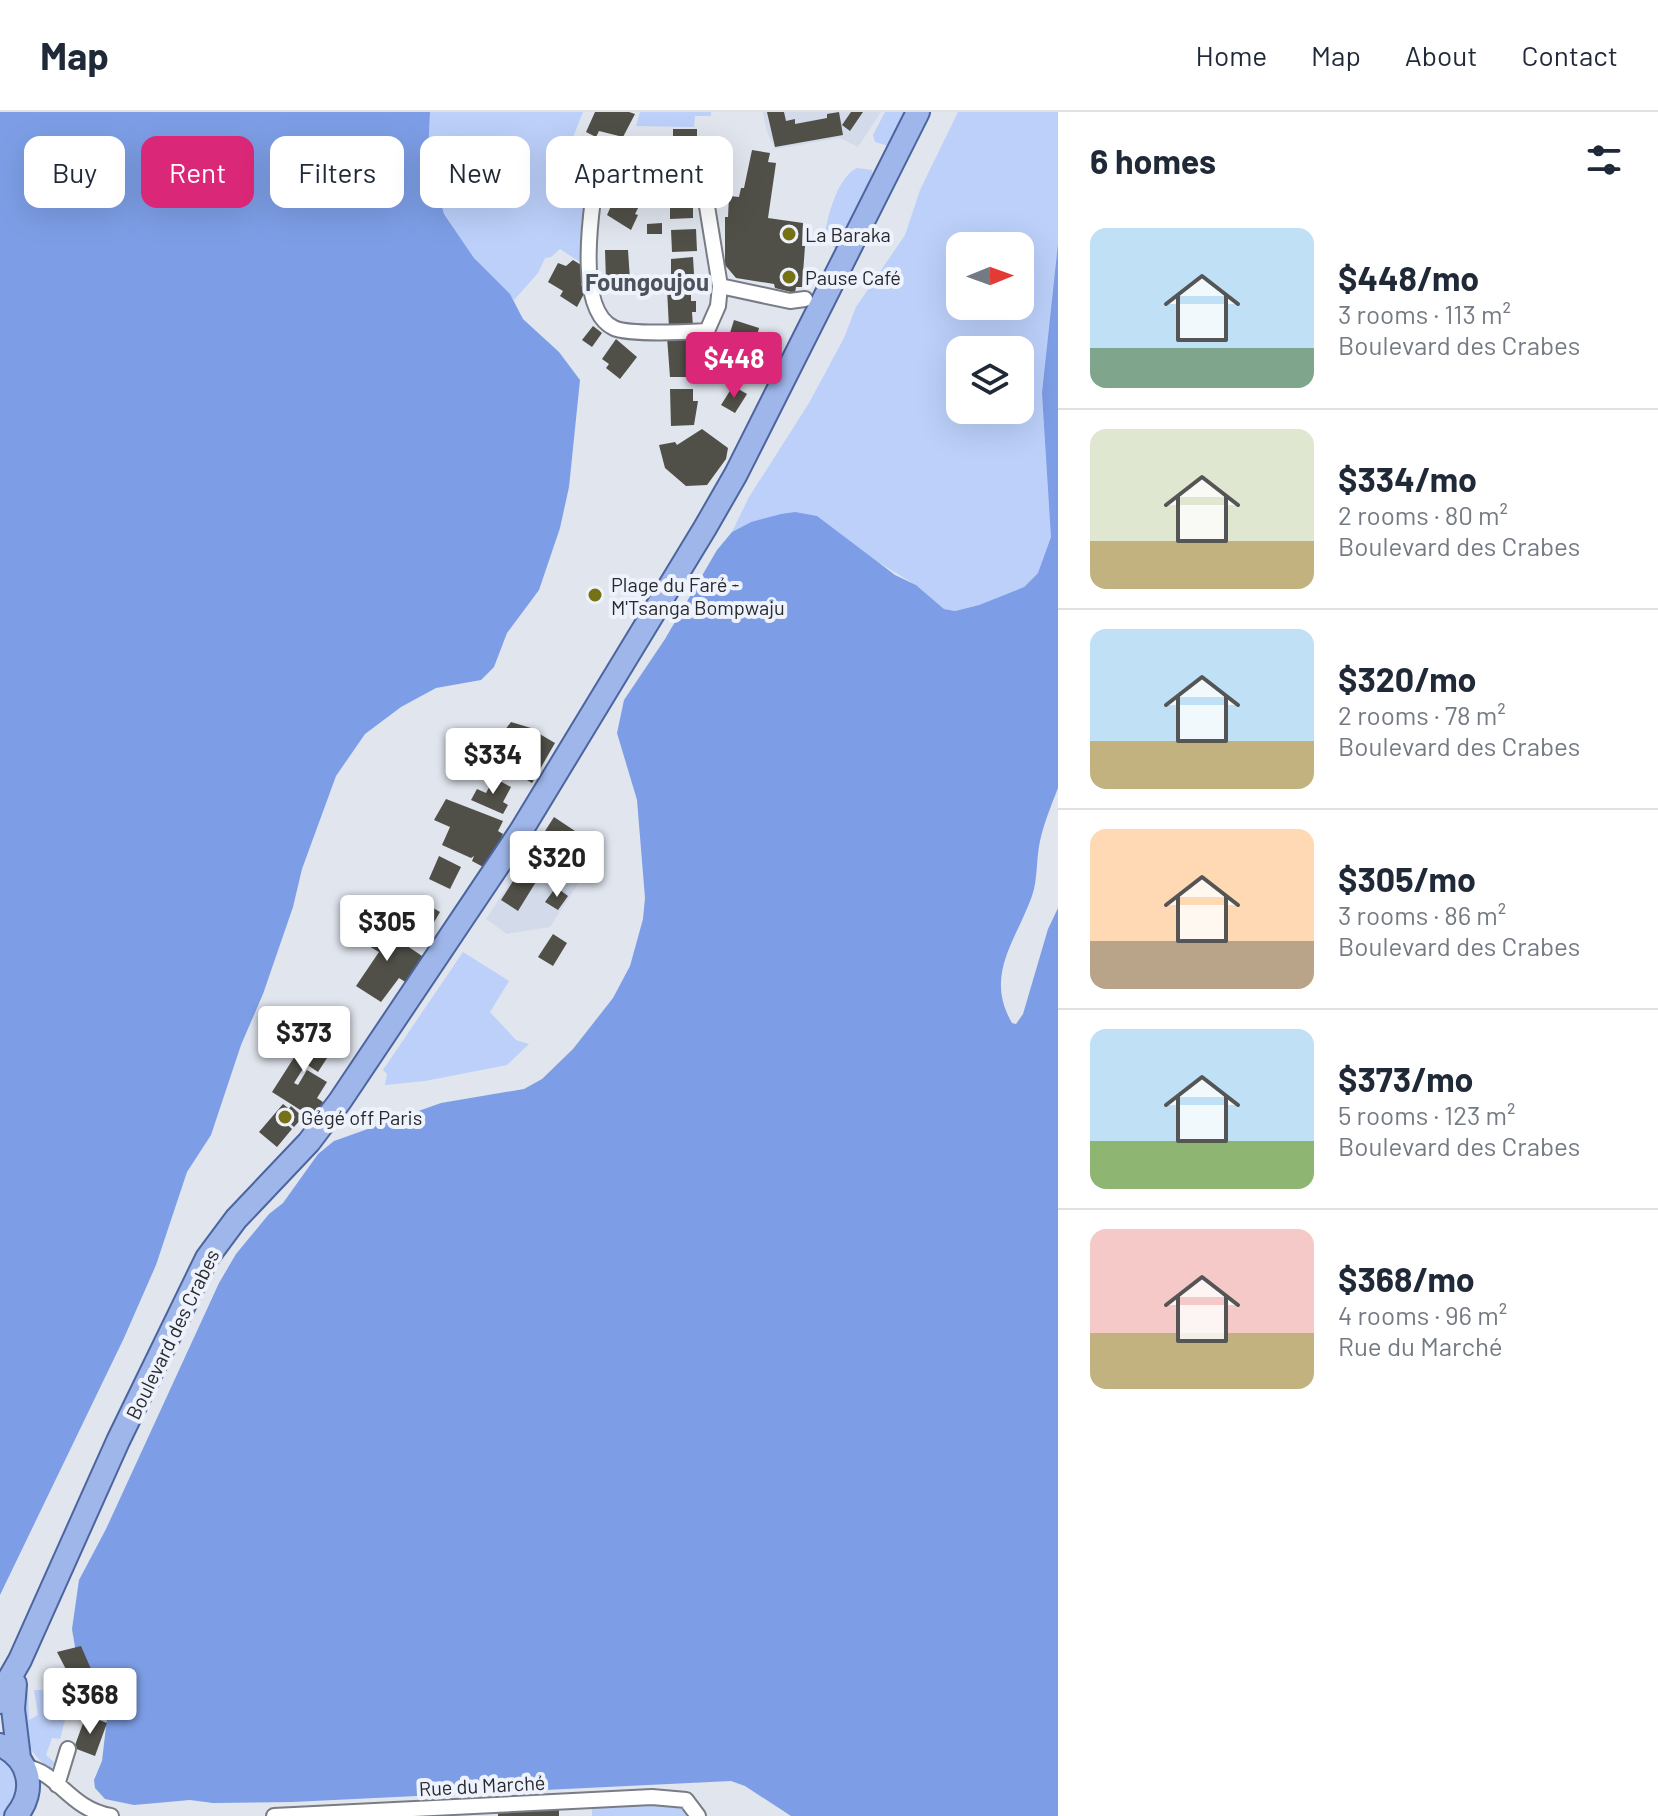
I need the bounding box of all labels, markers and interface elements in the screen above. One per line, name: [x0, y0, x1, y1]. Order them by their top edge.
text: Map: [40, 32, 109, 78]
text: Home: [1196, 38, 1267, 72]
text: Map: [1311, 38, 1361, 72]
text: About: [1405, 38, 1477, 72]
text: Contact: [1521, 38, 1618, 72]
chip: Buy: [24, 136, 125, 208]
chip: Rent: [141, 136, 254, 208]
chip: Filters: [270, 136, 404, 208]
chip: New: [420, 136, 530, 208]
chip: Apartment: [546, 136, 733, 208]
icon: filters: [1582, 138, 1626, 182]
text: 6 homes: [1090, 140, 1216, 181]
place label: La Baraka: [805, 222, 891, 246]
marker: La Baraka: [780, 225, 798, 243]
north arrow: [946, 232, 1034, 320]
map controls: [946, 232, 1034, 424]
text: $448/mo: [1338, 257, 1479, 298]
icon: home: [1154, 260, 1250, 356]
place label: Pause Café: [805, 265, 901, 289]
district label: Foungoujou: [585, 267, 709, 296]
marker: Pause Café: [780, 268, 798, 286]
text: 3 rooms · 113 m²: [1338, 298, 1511, 329]
text: Boulevard des Crabes: [1338, 329, 1580, 360]
pin: $448: [687, 332, 781, 400]
button: layers: [946, 336, 1034, 424]
text: $448: [704, 342, 764, 373]
text: $334/mo: [1338, 458, 1477, 499]
icon: home: [1154, 461, 1250, 557]
text: 2 rooms · 80 m²: [1338, 499, 1508, 530]
text: Boulevard des Crabes: [1338, 530, 1580, 561]
place label: Plage du Faré - M'Tsanga Bompwaju: [611, 572, 785, 619]
marker: Plage du Faré - M'Tsanga Bompwaju: [586, 586, 604, 604]
text: $320/mo: [1338, 658, 1477, 699]
icon: home: [1154, 661, 1250, 757]
text: 2 rooms · 78 m²: [1338, 699, 1506, 730]
pin: $334: [446, 728, 540, 796]
text: Boulevard des Crabes: [1338, 730, 1580, 761]
text: $334: [464, 738, 522, 769]
pin: $320: [510, 831, 604, 899]
text: $320: [528, 841, 586, 872]
text: $305/mo: [1338, 858, 1476, 899]
icon: home: [1154, 861, 1250, 957]
pin: $305: [340, 895, 434, 963]
text: 3 rooms · 86 m²: [1338, 899, 1506, 930]
text: $305: [358, 905, 416, 936]
text: Boulevard des Crabes: [1338, 930, 1580, 961]
pin: $373: [257, 1006, 351, 1074]
text: $373: [276, 1016, 332, 1047]
text: $373/mo: [1338, 1058, 1473, 1099]
icon: home: [1154, 1061, 1250, 1157]
text: 5 rooms · 123 m²: [1338, 1099, 1516, 1130]
place label: Gégé off Paris: [301, 1105, 422, 1129]
marker: Gégé off Paris: [276, 1108, 294, 1126]
text: Boulevard des Crabes: [1338, 1130, 1580, 1161]
street label: Boulevard des Crabes: [120, 1245, 224, 1423]
text: $368/mo: [1338, 1258, 1475, 1299]
icon: home: [1154, 1261, 1250, 1357]
text: 4 rooms · 96 m²: [1338, 1299, 1507, 1330]
text: Rue du Marché: [1338, 1330, 1503, 1361]
pin: $368: [43, 1668, 137, 1736]
text: $368: [62, 1678, 118, 1709]
street label: Rue du Marché: [418, 1770, 546, 1800]

